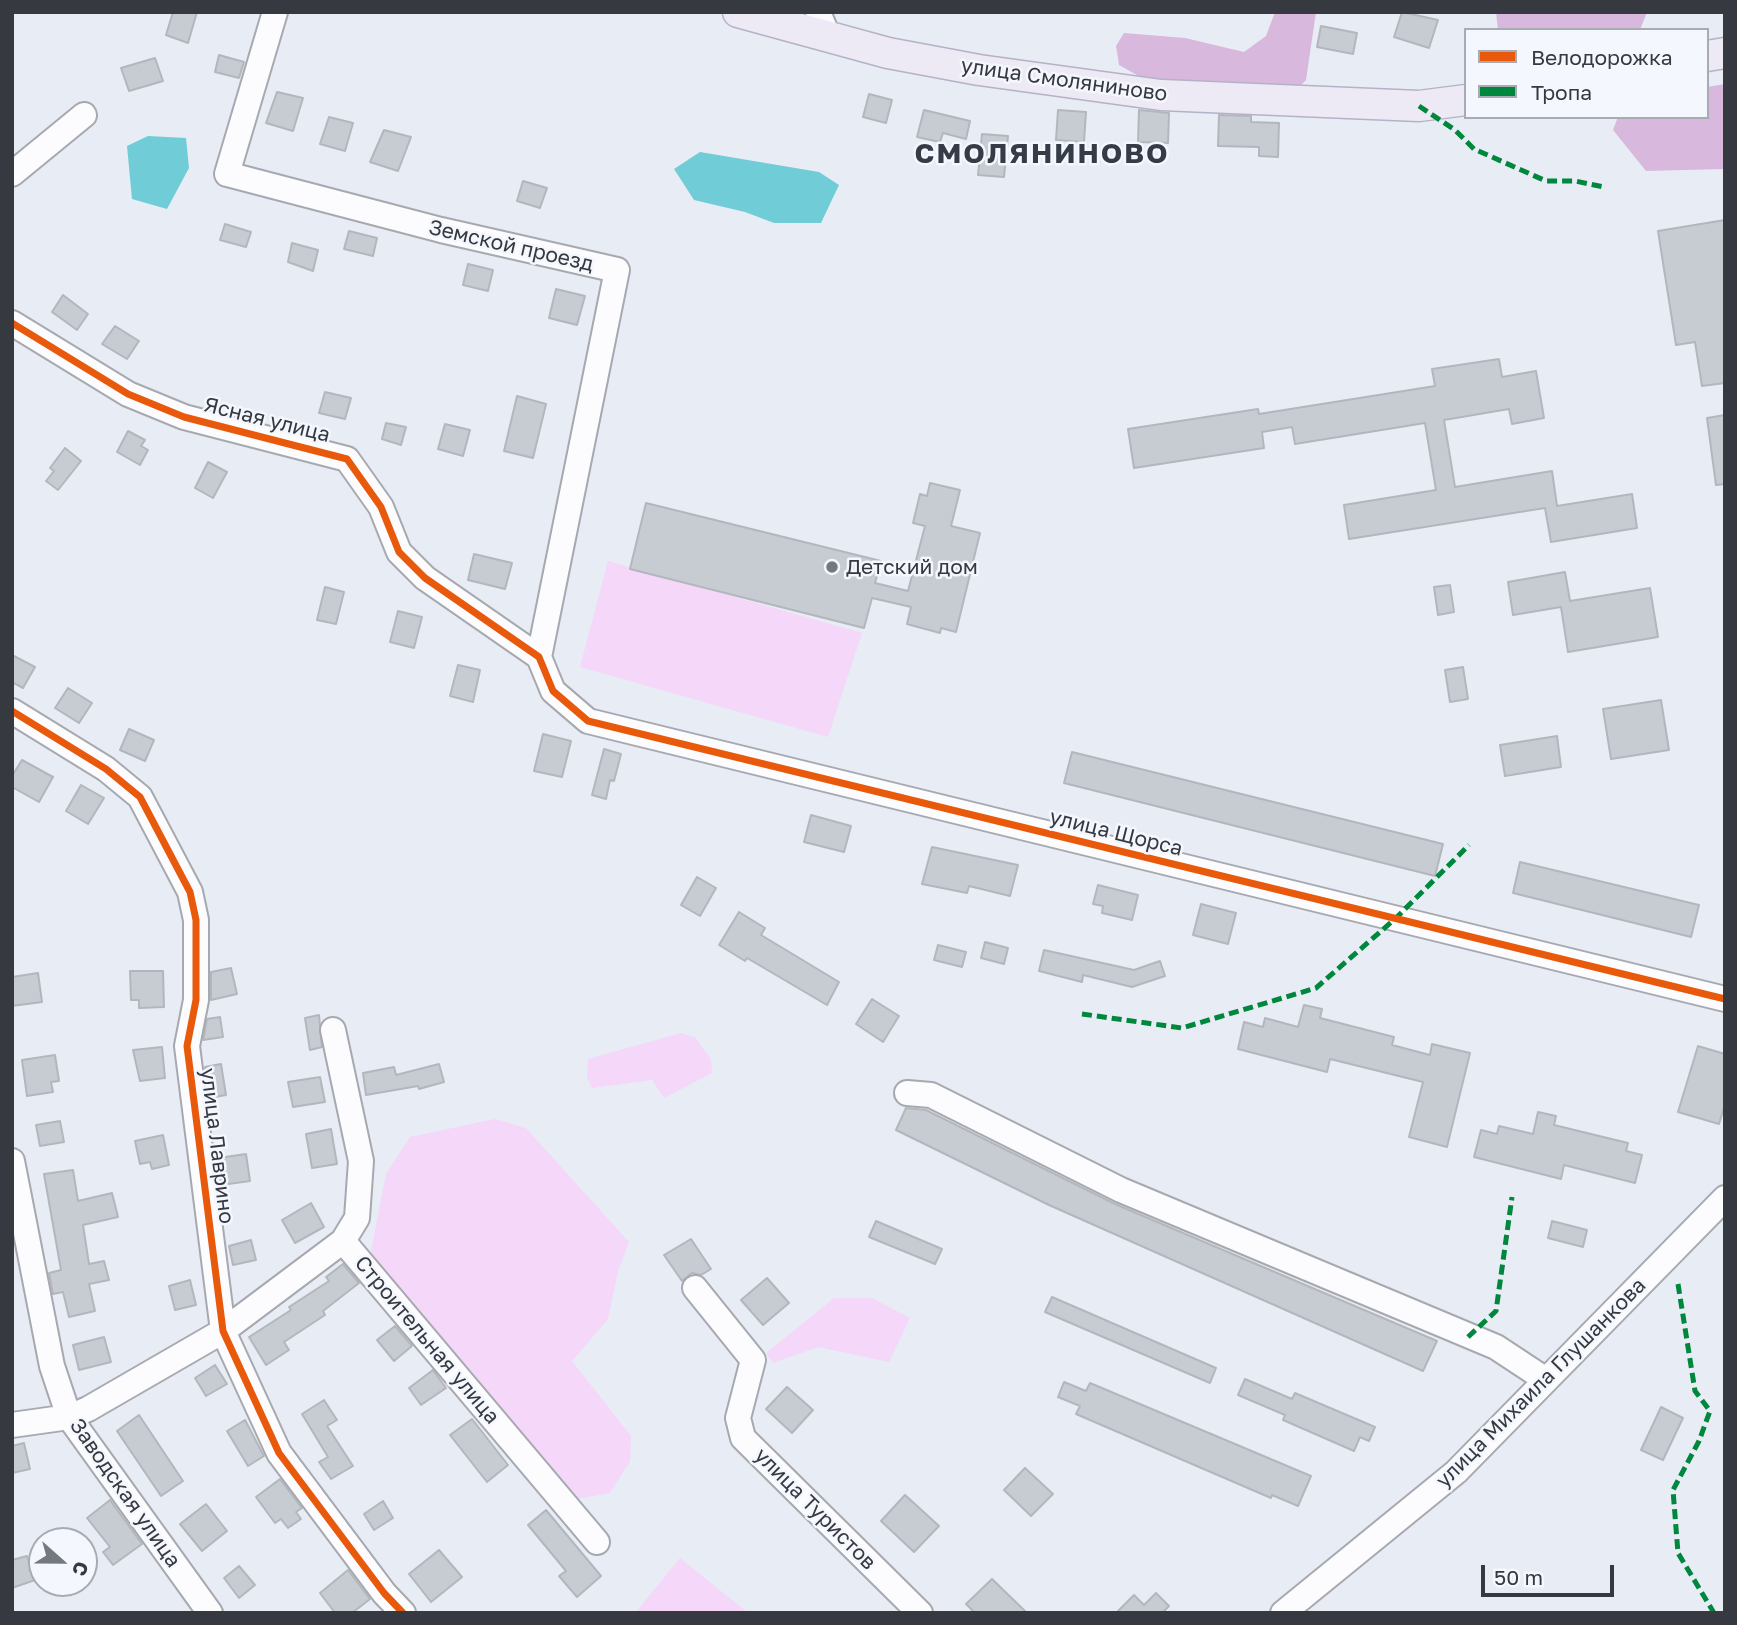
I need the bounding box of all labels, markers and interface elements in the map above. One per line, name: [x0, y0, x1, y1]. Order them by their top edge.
legend: [1464, 28, 1709, 119]
text: Велодорожка: [1531, 44, 1673, 70]
street label: улица Смоляниново: [959, 53, 1169, 107]
text: Тропа: [1531, 79, 1592, 105]
district label: СМОЛЯНИНОВО: [916, 137, 1168, 171]
street label: Земской проезд: [426, 215, 596, 277]
street label: Ясная улица: [201, 392, 333, 448]
place label: Детский дом: [846, 554, 978, 580]
marker: Детский дом: [824, 559, 840, 575]
street label: улица Щорса: [1047, 804, 1185, 862]
street label: улица Лаврино: [195, 1067, 239, 1225]
street label: Строительная улица: [349, 1251, 505, 1429]
street label: улица Михаила Глушанкова: [1431, 1273, 1651, 1493]
street label: Заводская улица: [64, 1414, 186, 1572]
street label: улица Туристов: [749, 1443, 881, 1575]
north arrow: [28, 1527, 98, 1597]
scale bar: [1485, 1552, 1618, 1596]
text: С: [68, 1559, 94, 1579]
text: 50 m: [1494, 1564, 1543, 1590]

